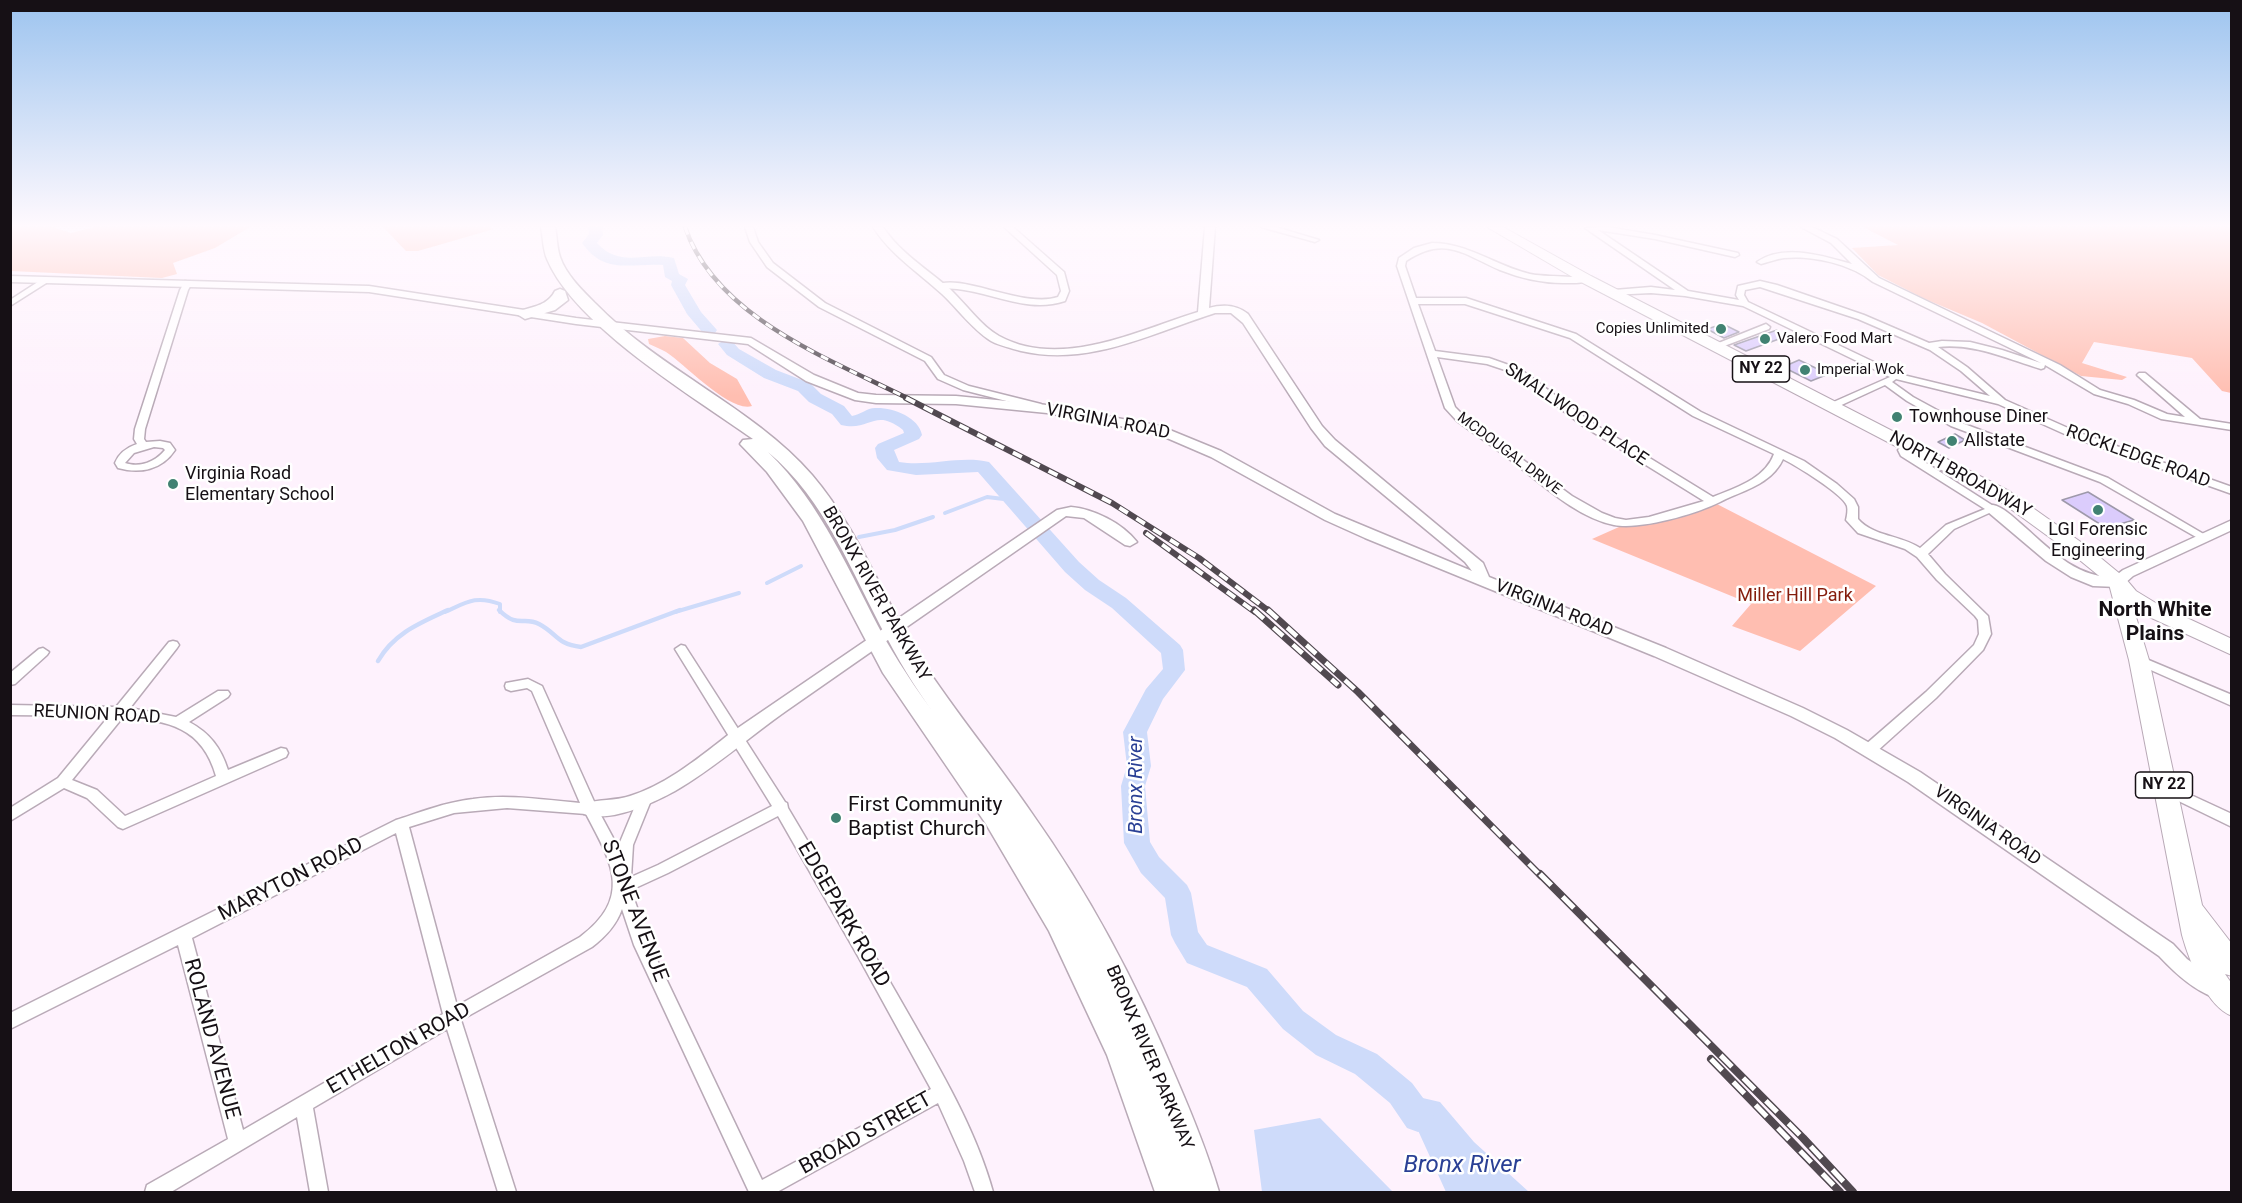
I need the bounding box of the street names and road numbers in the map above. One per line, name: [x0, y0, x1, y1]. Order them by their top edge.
road number: NY 22: [1732, 356, 1790, 382]
street label: SMALLWOOD PLACE: [1500, 359, 1652, 471]
street label: VIRGINIA ROAD: [1044, 399, 1172, 445]
street label: MCDOUGAL DRIVE: [1453, 409, 1565, 499]
street label: ROCKLEDGE ROAD: [2063, 421, 2213, 493]
street label: NORTH BROADWAY: [1885, 427, 2035, 523]
street label: BRONX RIVER PARKWAY: [817, 503, 935, 685]
street label: VIRGINIA ROAD: [1492, 575, 1616, 643]
street label: REUNION ROAD: [33, 701, 161, 729]
road number: NY 22: [2136, 772, 2192, 798]
street label: VIRGINIA ROAD: [1929, 781, 2045, 871]
street label: MARYTON ROAD: [214, 833, 368, 927]
street label: STONE AVENUE: [595, 836, 673, 986]
street label: EDGEPARK ROAD: [791, 838, 895, 992]
street label: ROLAND AVENUE: [177, 956, 245, 1122]
street label: BRONX RIVER PARKWAY: [1100, 963, 1198, 1153]
street label: ETHELTON ROAD: [323, 998, 475, 1100]
street label: BROAD STREET: [795, 1087, 937, 1181]

